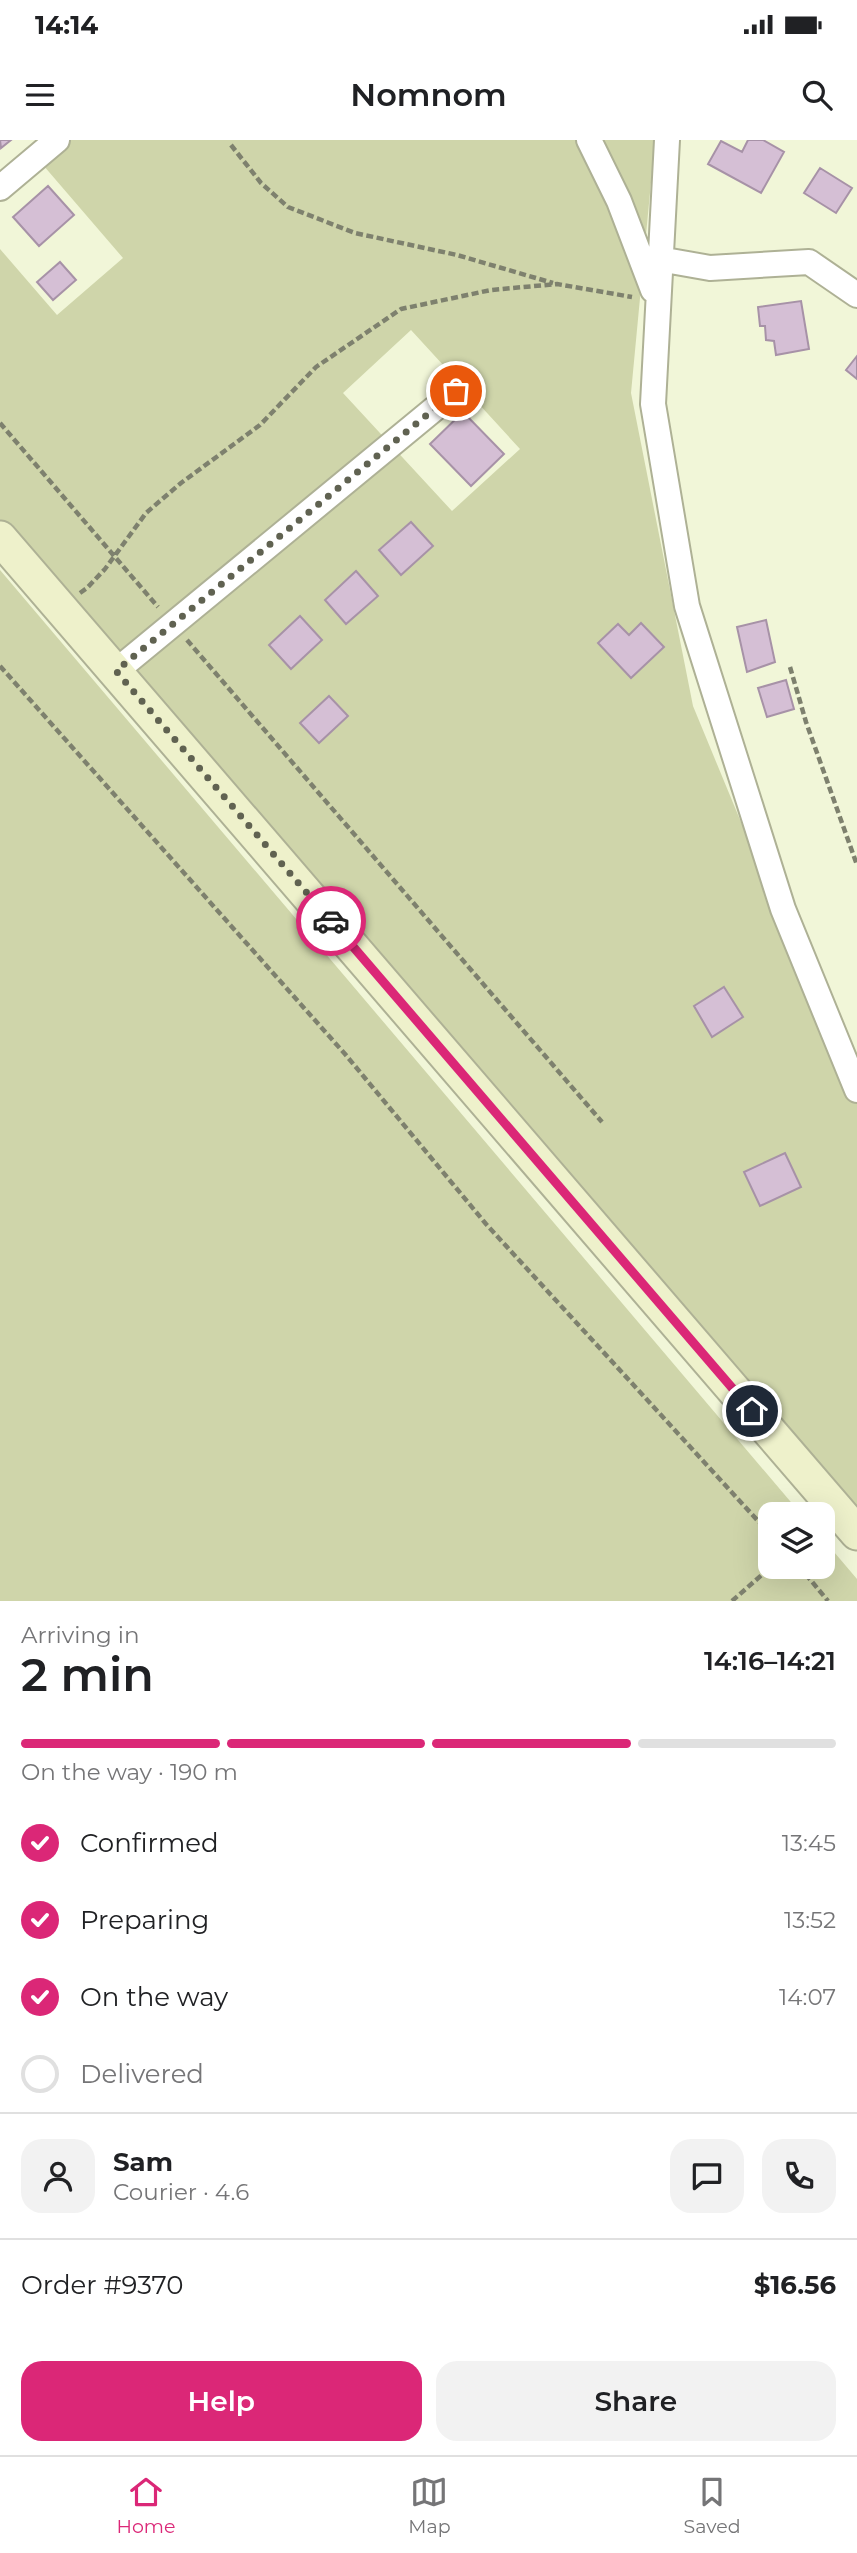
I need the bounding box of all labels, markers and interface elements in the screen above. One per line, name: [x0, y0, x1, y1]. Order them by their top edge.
text: 14:14: [35, 9, 98, 41]
text: Nomnom: [350, 75, 507, 114]
icon: menu: [21, 76, 59, 114]
icon: search: [798, 76, 836, 114]
pin: [426, 361, 486, 421]
icon: bag: [437, 372, 475, 410]
courier: [296, 886, 366, 956]
icon: car: [312, 902, 350, 940]
pin: [722, 1381, 782, 1441]
icon: home: [733, 1392, 771, 1430]
map controls: [758, 1502, 835, 1579]
button: layers: [758, 1502, 835, 1579]
text: Arriving in: [21, 1621, 140, 1649]
text: 14:16–14:21: [704, 1645, 836, 1677]
text: 2 min: [21, 1646, 154, 1703]
text: On the way · 190 m: [21, 1758, 238, 1786]
icon: check: [21, 1824, 59, 1862]
text: Confirmed: [80, 1827, 219, 1859]
text: 13:45: [782, 1829, 836, 1857]
icon: check: [21, 1901, 59, 1939]
text: Preparing: [80, 1904, 209, 1936]
text: 13:52: [784, 1906, 836, 1934]
icon: check: [21, 1978, 59, 2016]
text: On the way: [80, 1981, 228, 2013]
text: 14:07: [779, 1983, 836, 2011]
text: Delivered: [80, 2058, 204, 2090]
button: person: [21, 2139, 95, 2213]
button: chat: [670, 2139, 744, 2213]
button: phone: [762, 2139, 836, 2213]
text: Sam: [113, 2146, 173, 2178]
text: Courier · 4.6: [113, 2178, 249, 2206]
text: Order #9370: [21, 2269, 184, 2301]
text: $16.56: [754, 2269, 836, 2301]
button: Help: [21, 2361, 422, 2441]
button: Share: [436, 2361, 836, 2441]
tab: Home: [116, 2473, 175, 2538]
tab: Map: [408, 2473, 451, 2538]
tab: Saved: [683, 2473, 741, 2538]

